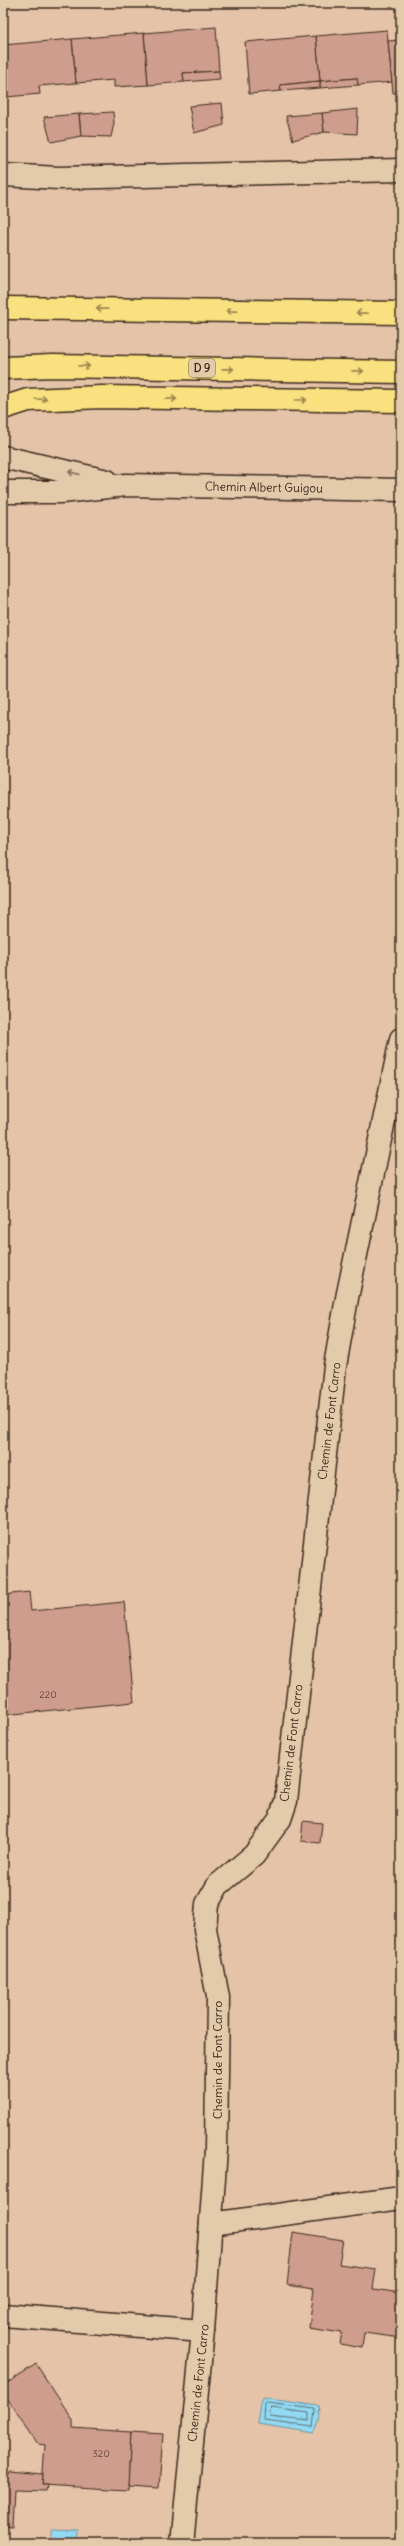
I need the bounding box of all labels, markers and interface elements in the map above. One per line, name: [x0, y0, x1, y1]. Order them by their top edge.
one-way arrow: [96, 305, 109, 313]
one-way arrow: [226, 307, 239, 315]
one-way arrow: [356, 309, 369, 317]
road number: D 9: [189, 359, 215, 377]
one-way arrow: [77, 362, 90, 370]
one-way arrow: [221, 365, 234, 373]
one-way arrow: [351, 367, 364, 375]
one-way arrow: [34, 395, 47, 403]
one-way arrow: [164, 395, 177, 403]
one-way arrow: [294, 396, 307, 404]
one-way arrow: [68, 469, 81, 477]
street label: Chemin Albert Guigou: [205, 478, 323, 496]
street label: Chemin de Font Carro: [314, 1361, 344, 1481]
street label: Chemin de Font Carro: [276, 1683, 306, 1803]
house number: 220: [39, 1688, 57, 1701]
street label: Chemin de Font Carro: [210, 2001, 225, 2119]
street label: Chemin de Font Carro: [184, 2323, 212, 2443]
house number: 320: [92, 2447, 110, 2460]

